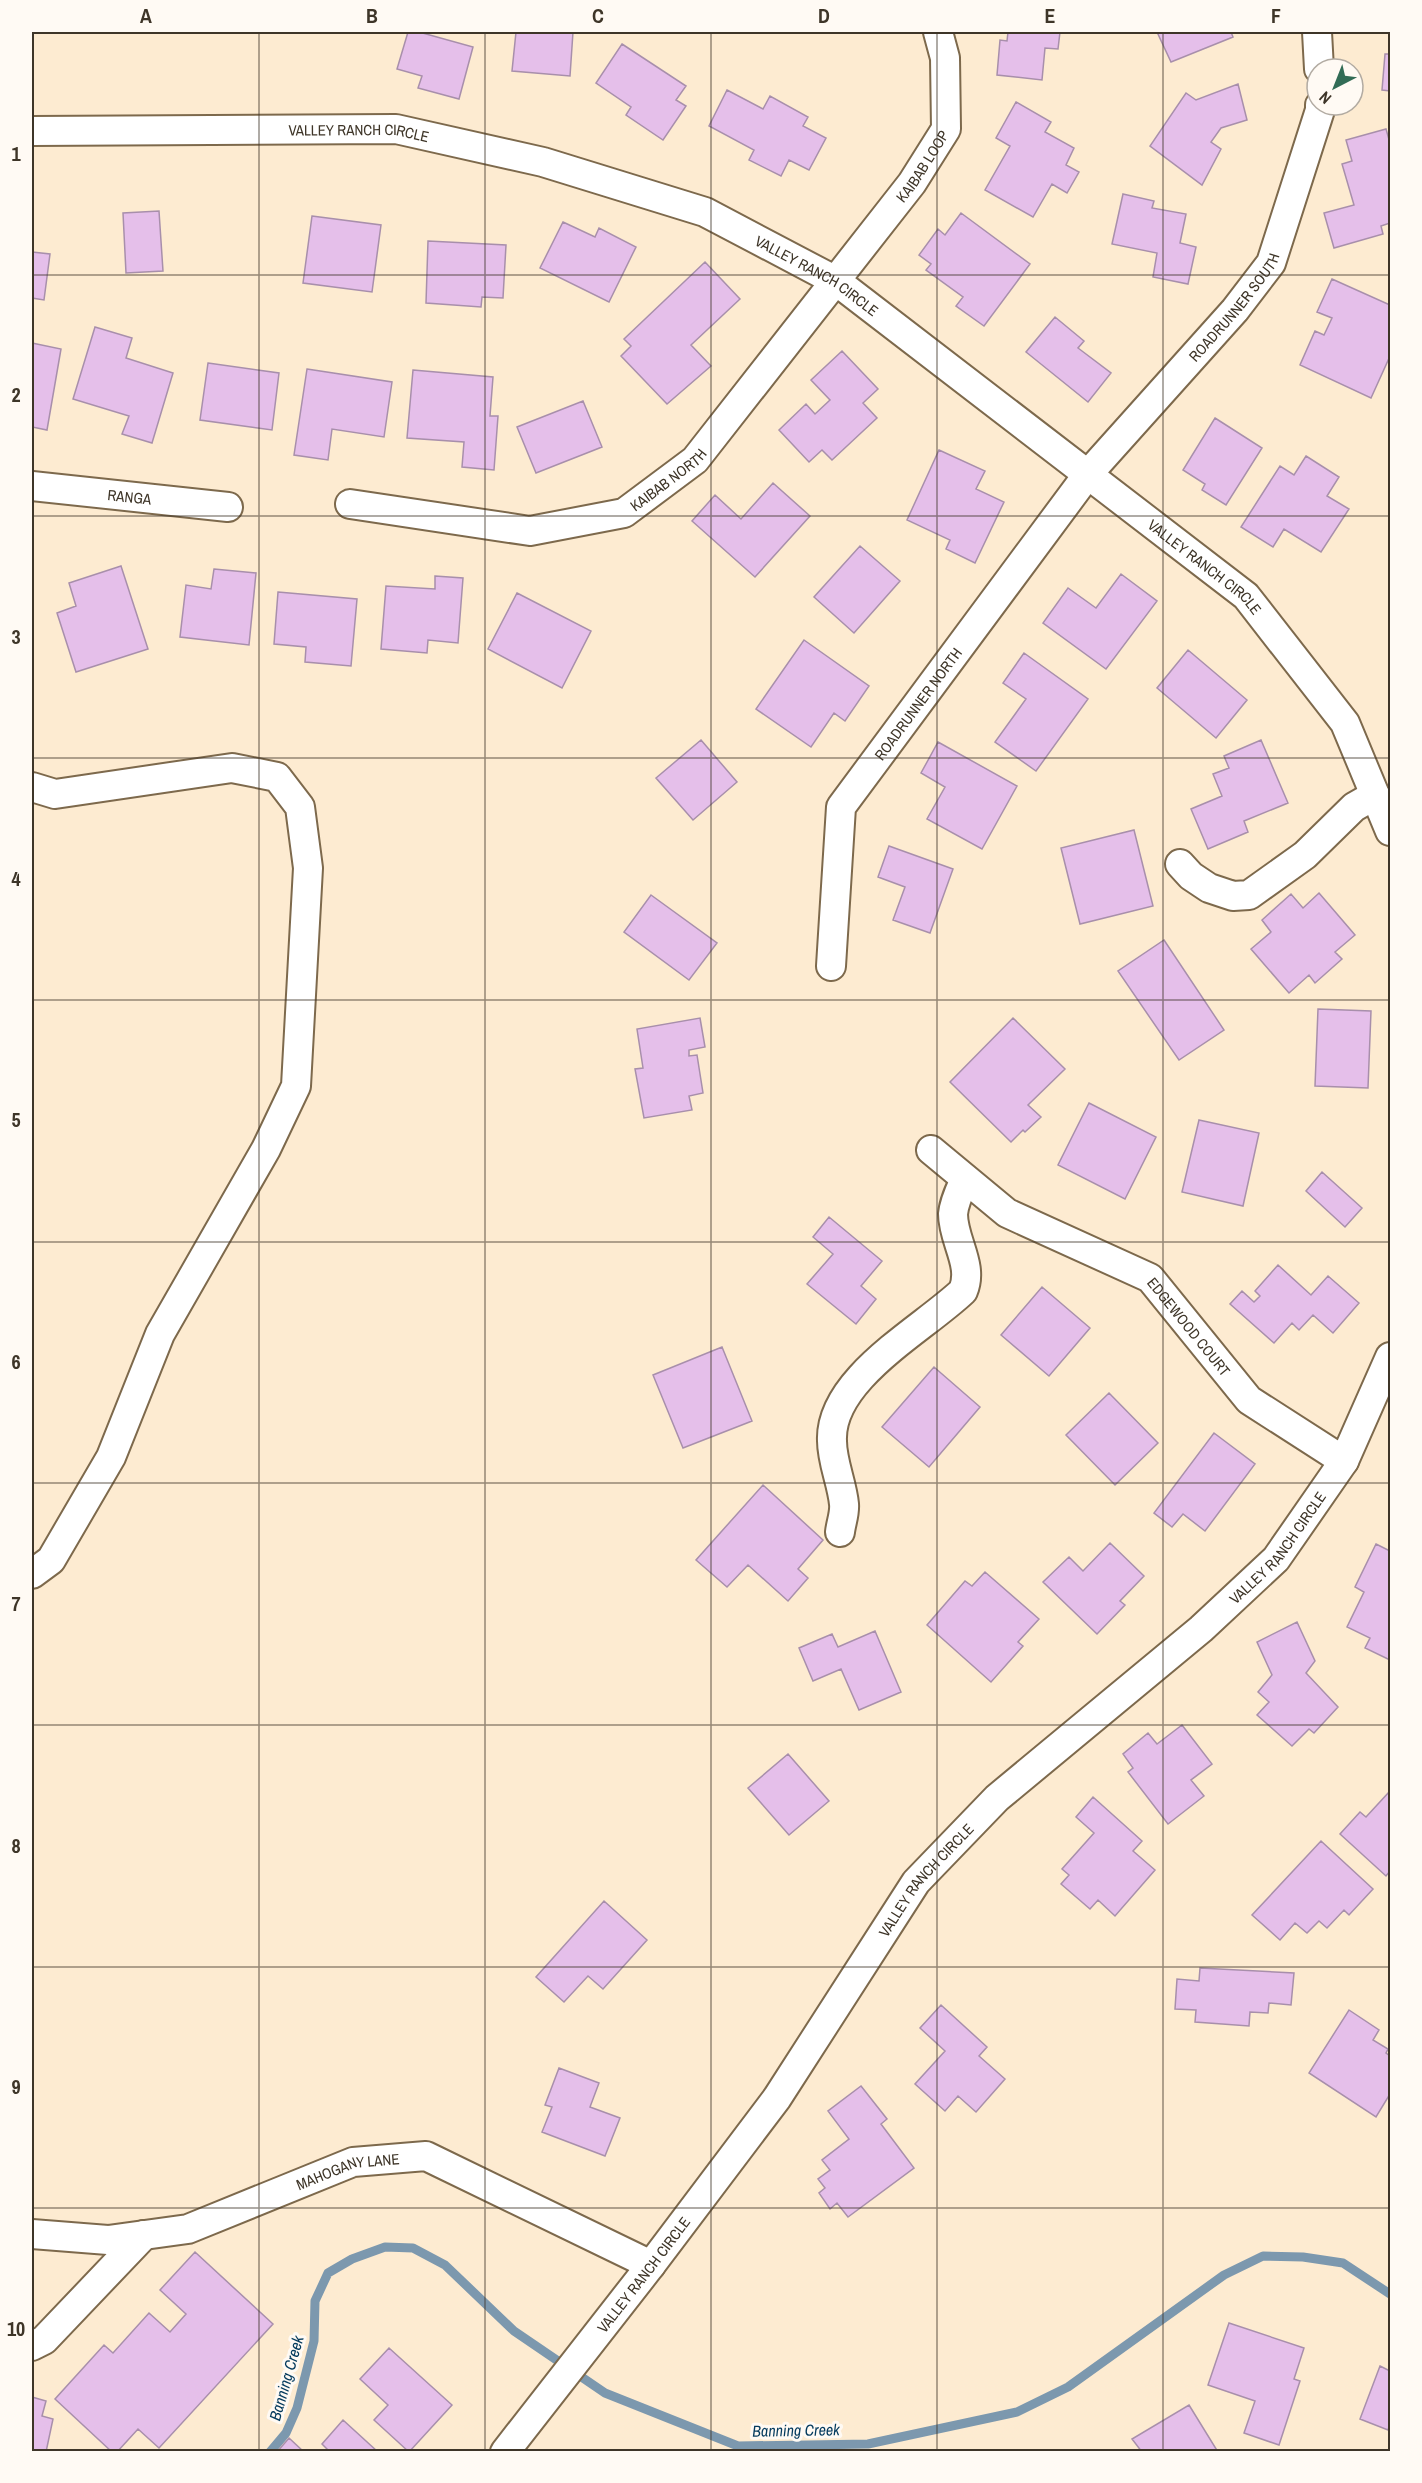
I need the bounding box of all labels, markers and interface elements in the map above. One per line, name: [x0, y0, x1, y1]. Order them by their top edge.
text: A: [140, 2, 152, 29]
text: B: [366, 2, 378, 29]
text: C: [592, 2, 604, 29]
text: D: [818, 2, 830, 29]
text: E: [1045, 2, 1056, 29]
text: F: [1271, 2, 1281, 29]
north arrow: [1305, 57, 1365, 117]
text: N: [1314, 87, 1336, 109]
street label: VALLEY RANCH CIRCLE: [288, 118, 431, 147]
street label: KAIBAB LOOP: [891, 126, 953, 206]
text: 1: [11, 140, 21, 167]
street label: VALLEY RANCH CIRCLE: [752, 230, 883, 321]
street label: ROADRUNNER SOUTH: [1183, 250, 1284, 366]
text: 2: [11, 381, 21, 408]
street label: KAIBAB NORTH: [625, 444, 711, 516]
street label: RANGA: [107, 484, 153, 509]
street label: VALLEY RANCH CIRCLE: [1144, 514, 1267, 618]
text: 3: [11, 623, 21, 650]
street label: ROADRUNNER NORTH: [869, 643, 966, 764]
text: 4: [11, 865, 21, 892]
text: 5: [11, 1106, 21, 1133]
street label: EDGEWOOD COURT: [1143, 1272, 1236, 1380]
text: 6: [11, 1348, 21, 1375]
street label: VALLEY RANCH CIRCLE: [1224, 1487, 1330, 1608]
text: 7: [11, 1590, 21, 1617]
street label: VALLEY RANCH CIRCLE: [873, 1818, 978, 1941]
text: 8: [11, 1832, 21, 1859]
text: 9: [11, 2073, 21, 2100]
street label: MAHOGANY LANE: [293, 2148, 400, 2195]
street label: VALLEY RANCH CIRCLE: [592, 2212, 695, 2337]
text: 10: [7, 2315, 25, 2342]
water label: Banning Creek: [263, 2332, 309, 2423]
water label: Banning Creek: [752, 2418, 840, 2442]

